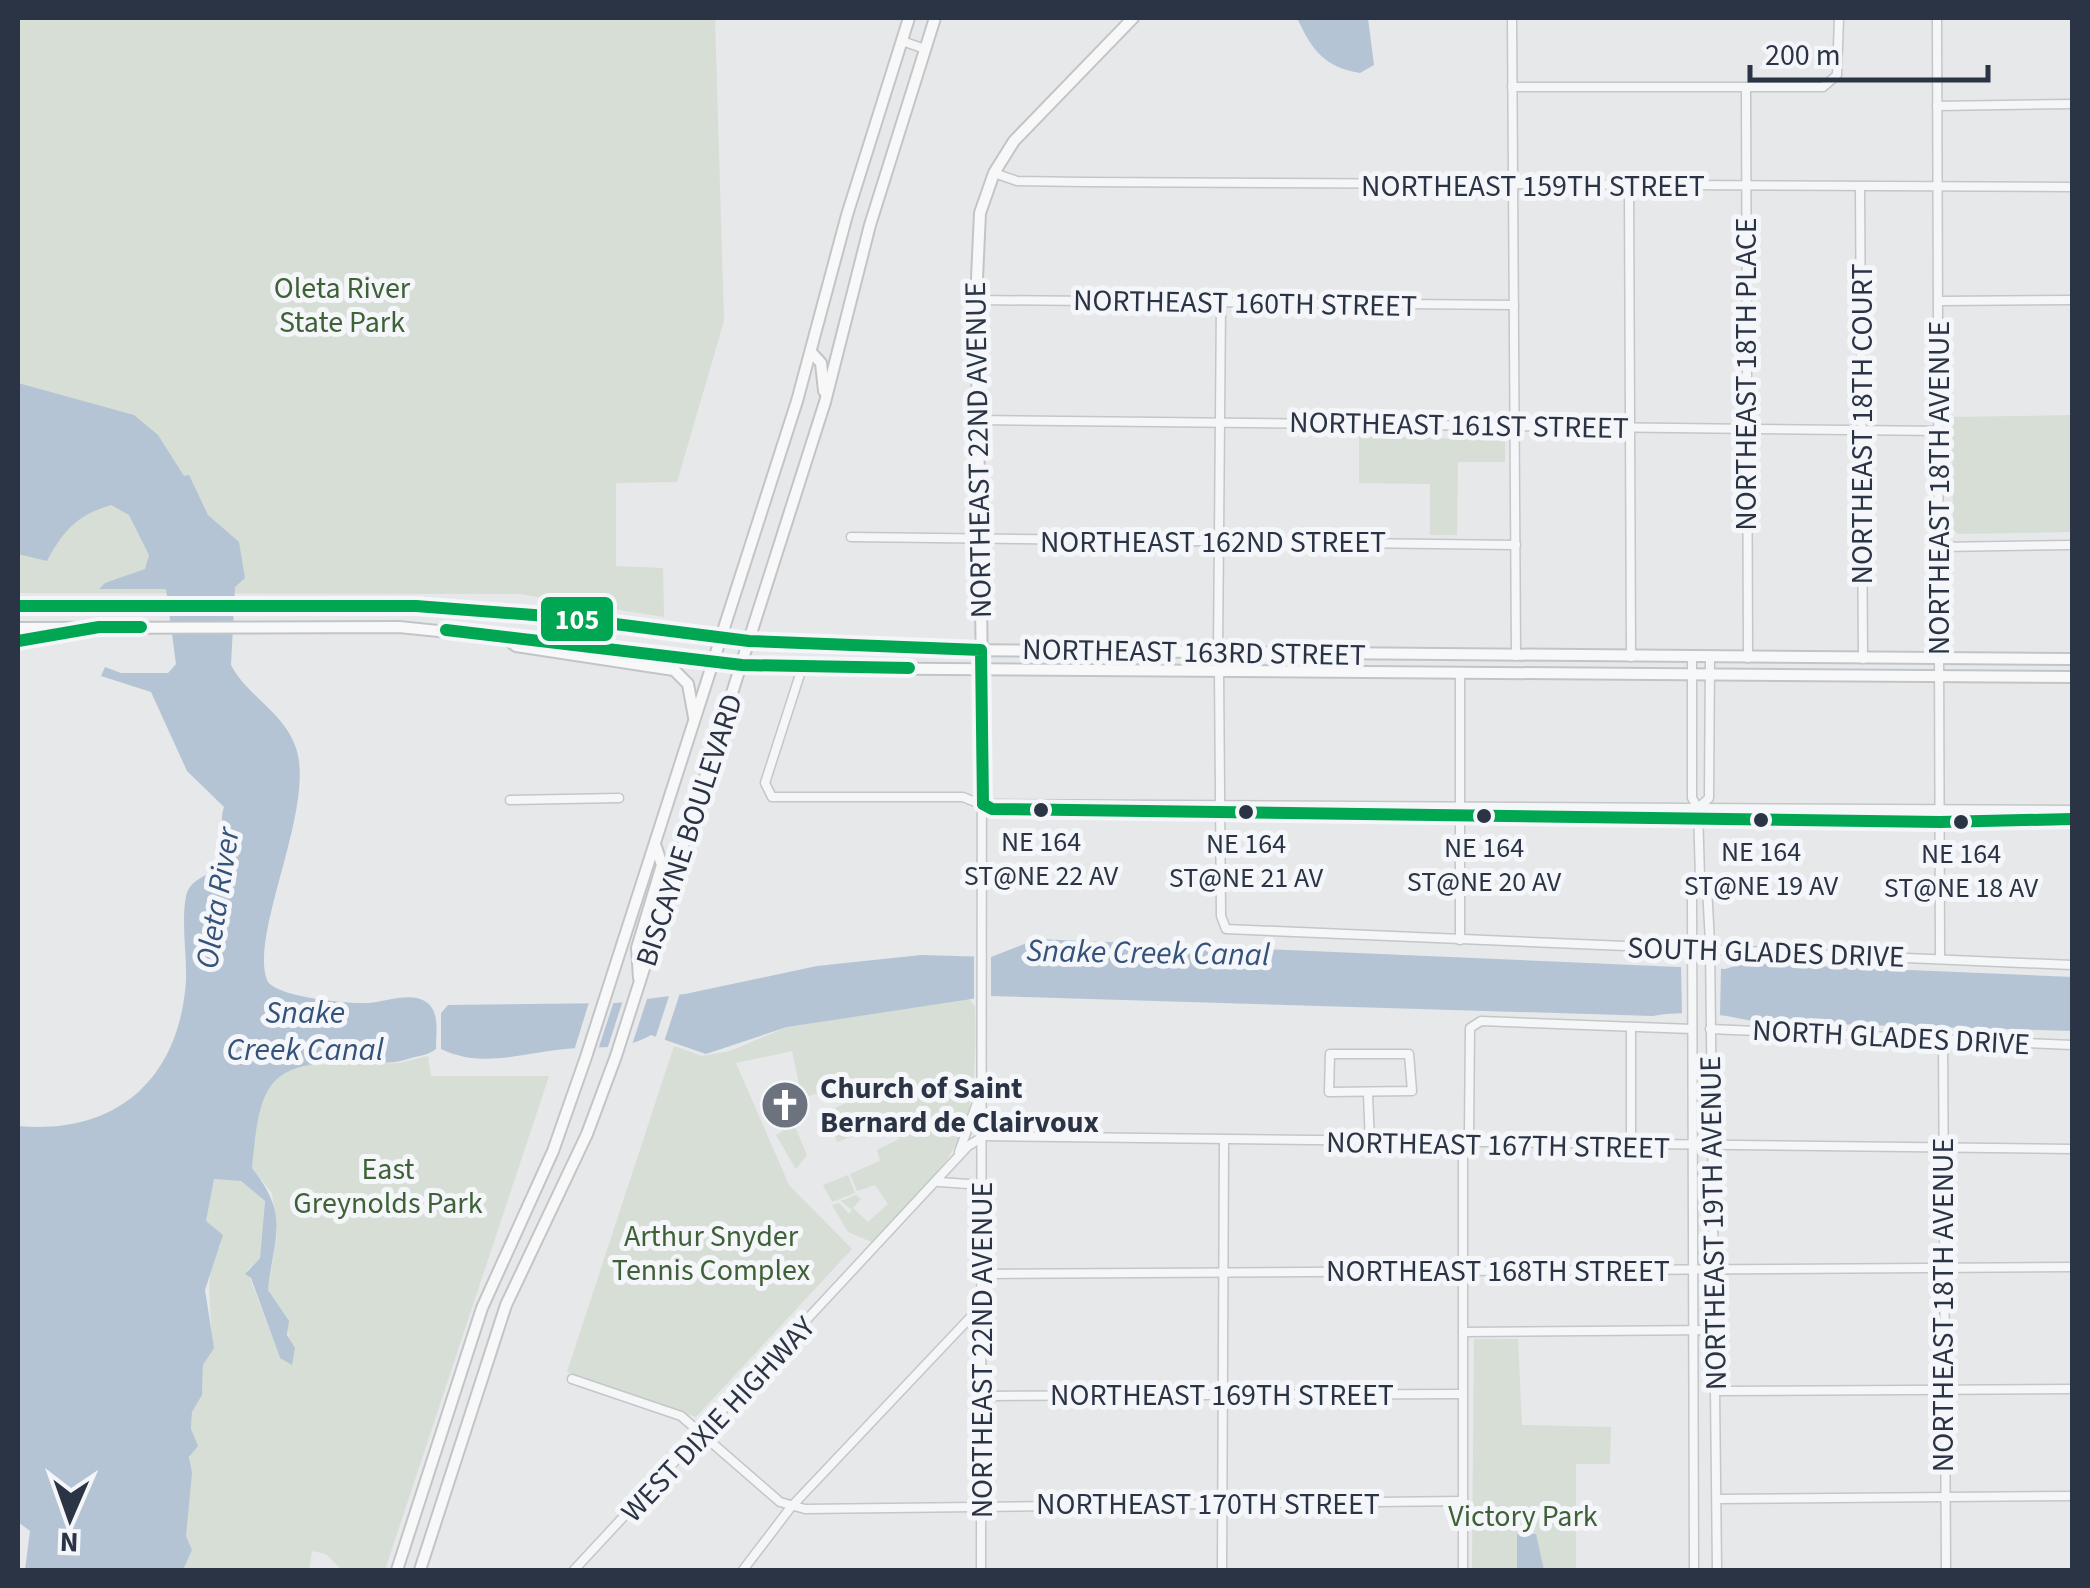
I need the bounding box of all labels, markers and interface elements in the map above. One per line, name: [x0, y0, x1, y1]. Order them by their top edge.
scale bar: [1750, 20, 1988, 82]
text: 200 m: [1765, 34, 1841, 77]
street label: NORTHEAST 159TH STREET: [1361, 165, 1705, 208]
street label: NORTHEAST 18TH PLACE: [1725, 217, 1768, 531]
street label: NORTHEAST 18TH COURT: [1841, 264, 1884, 584]
park label: Oleta River State Park: [274, 267, 411, 344]
street label: NORTHEAST 160TH STREET: [1073, 279, 1417, 328]
street label: NORTHEAST 22ND AVENUE: [954, 281, 1003, 619]
street label: NORTHEAST 18TH AVENUE: [1918, 321, 1961, 655]
street label: NORTHEAST 161ST STREET: [1289, 401, 1629, 450]
street label: NORTHEAST 162ND STREET: [1040, 521, 1386, 564]
line badge: 105: [539, 595, 615, 643]
text: 105: [555, 600, 599, 640]
street label: NORTHEAST 163RD STREET: [1022, 628, 1366, 677]
street label: BISCAYNE BOULEVARD: [625, 688, 754, 972]
marker: NE 164 ST@NE 22 AV: [1031, 800, 1051, 820]
marker: NE 164 ST@NE 21 AV: [1236, 802, 1256, 822]
marker: NE 164 ST@NE 20 AV: [1474, 806, 1494, 826]
marker: NE 164 ST@NE 19 AV: [1751, 810, 1771, 830]
marker: NE 164 ST@NE 18 AV: [1951, 812, 1971, 832]
water label: Oleta River: [184, 822, 252, 972]
place label: NE 164 ST@NE 22 AV: [964, 822, 1119, 896]
place label: NE 164 ST@NE 21 AV: [1169, 824, 1324, 898]
place label: NE 164 ST@NE 20 AV: [1407, 828, 1562, 902]
place label: NE 164 ST@NE 19 AV: [1684, 832, 1839, 906]
place label: NE 164 ST@NE 18 AV: [1884, 834, 2039, 908]
street label: SOUTH GLADES DRIVE: [1627, 926, 1905, 979]
water label: Snake Creek Canal: [1026, 928, 1270, 978]
water label: Snake Creek Canal: [226, 990, 384, 1073]
street label: NORTH GLADES DRIVE: [1751, 1009, 2031, 1066]
street label: NORTHEAST 19TH AVENUE: [1689, 1055, 1738, 1391]
place label: Church of Saint Bernard de Clairvoux: [820, 1067, 1099, 1144]
church icon: Church of Saint Bernard de Clairvoux: [759, 1079, 811, 1131]
street label: NORTHEAST 167TH STREET: [1326, 1121, 1670, 1170]
street label: NORTHEAST 18TH AVENUE: [1922, 1138, 1965, 1472]
park label: East Greynolds Park: [293, 1148, 483, 1225]
street label: NORTHEAST 22ND AVENUE: [961, 1182, 1004, 1518]
park label: Arthur Snyder Tennis Complex: [612, 1215, 810, 1292]
street label: NORTHEAST 168TH STREET: [1326, 1250, 1670, 1293]
street label: WEST DIXIE HIGHWAY: [611, 1306, 826, 1532]
street label: NORTHEAST 169TH STREET: [1050, 1374, 1394, 1417]
north arrow: [20, 1468, 120, 1568]
street label: NORTHEAST 170TH STREET: [1036, 1483, 1380, 1526]
park label: Victory Park: [1448, 1495, 1598, 1538]
text: N: [59, 1522, 79, 1562]

